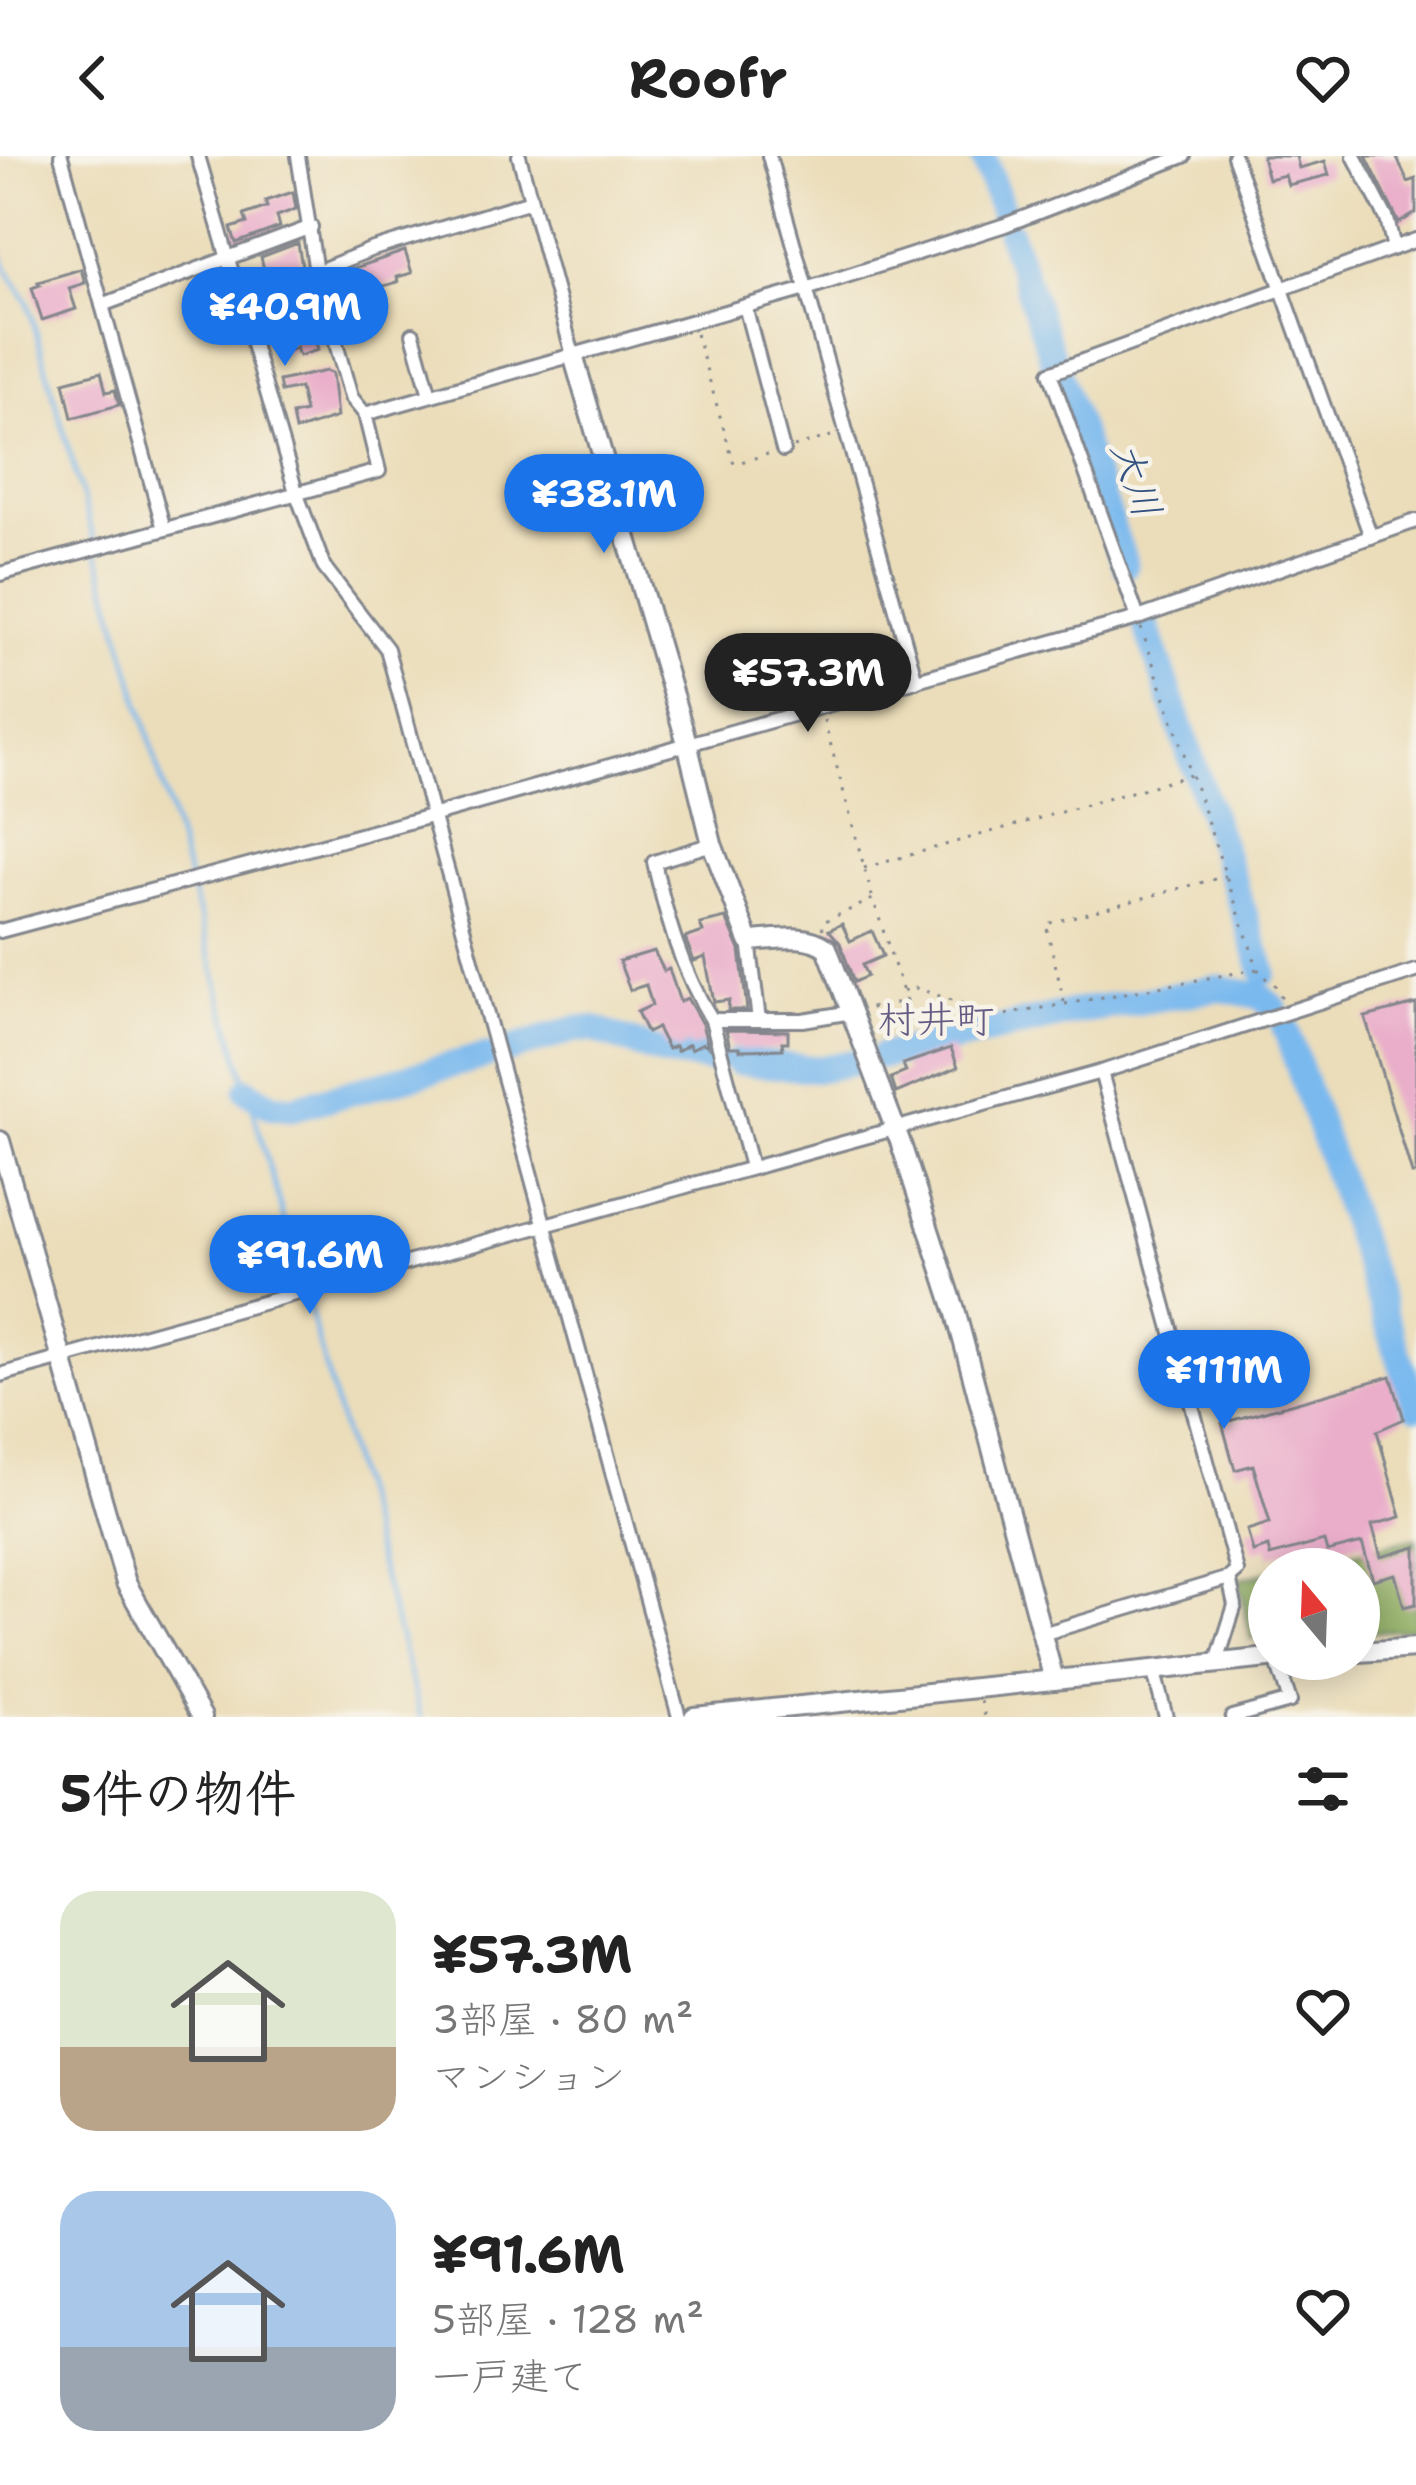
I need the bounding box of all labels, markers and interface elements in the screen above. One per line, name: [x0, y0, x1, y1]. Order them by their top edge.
text: Roofr: [629, 42, 787, 114]
icon: back: [60, 45, 126, 111]
icon: heart: [1290, 45, 1356, 111]
pin: ¥40.9M: [187, 267, 383, 369]
text: ¥40.9M: [208, 280, 362, 332]
water label: 大川: [1100, 434, 1174, 524]
pin: ¥38.1M: [506, 454, 702, 556]
text: ¥38.1M: [531, 467, 677, 519]
pin: ¥57.3M: [710, 633, 906, 735]
text: ¥57.3M: [731, 646, 885, 698]
district label: 村井町: [877, 993, 995, 1045]
pin: ¥91.6M: [212, 1215, 408, 1317]
text: ¥91.6M: [236, 1228, 384, 1280]
pin: ¥111M: [1140, 1330, 1308, 1432]
text: ¥111M: [1165, 1343, 1283, 1395]
north arrow: [1248, 1548, 1380, 1680]
map controls: [1248, 1548, 1380, 1680]
icon: filters: [1290, 1756, 1356, 1822]
text: 5件の物件: [60, 1759, 296, 1827]
text: ¥57.3M: [432, 1920, 632, 1988]
icon: home: [156, 1939, 300, 2083]
icon: heart: [1290, 1978, 1356, 2044]
text: 3部屋 · 80 m²: [432, 1993, 694, 2045]
text: マンション: [432, 2050, 625, 2102]
text: ¥91.6M: [432, 2220, 625, 2288]
icon: home: [156, 2239, 300, 2383]
icon: heart: [1290, 2278, 1356, 2344]
text: 5部屋 · 128 m²: [432, 2293, 704, 2345]
text: 一戸建て: [432, 2350, 588, 2402]

